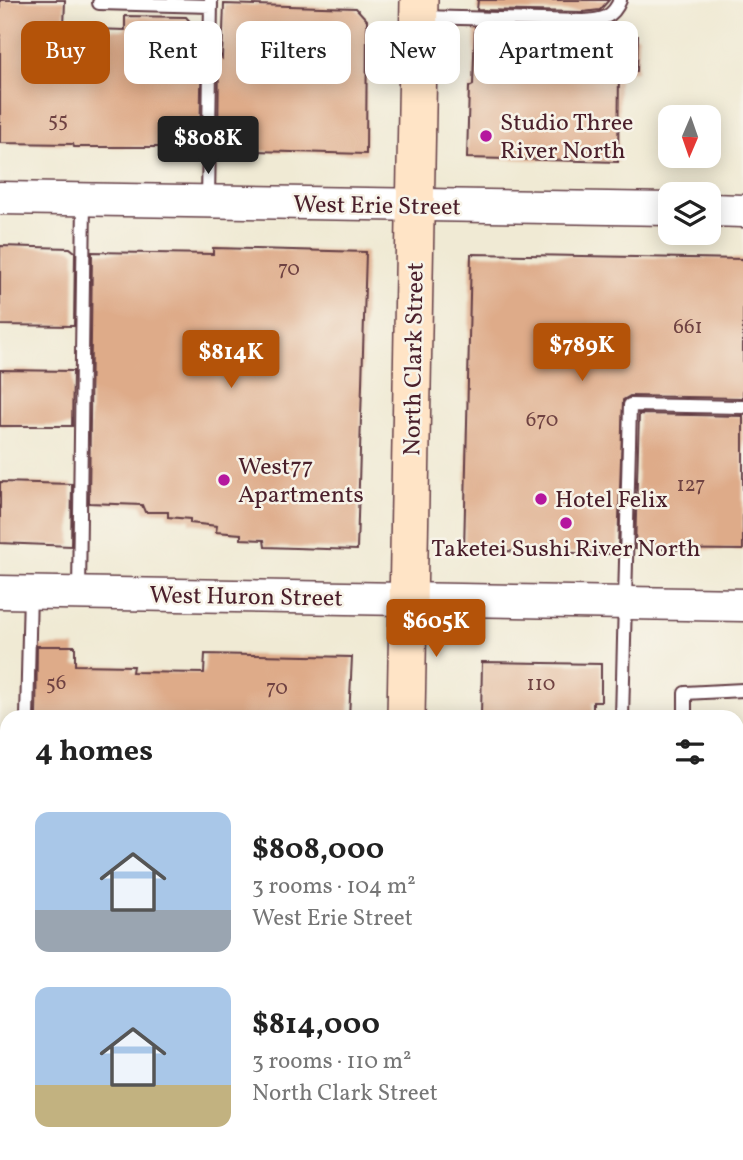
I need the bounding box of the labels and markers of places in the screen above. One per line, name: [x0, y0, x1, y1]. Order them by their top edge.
place label: Studio Three River North: [500, 107, 634, 169]
pin: $808K: [159, 116, 257, 176]
marker: Studio Three River North: [478, 128, 494, 144]
pin: $789K: [533, 324, 631, 383]
pin: $814K: [182, 330, 280, 390]
place label: West77 Apartments: [238, 451, 364, 513]
marker: West77 Apartments: [216, 472, 232, 488]
place label: Hotel Felix: [555, 484, 668, 518]
marker: Hotel Felix: [533, 491, 549, 507]
marker: Taketei Sushi River North: [558, 515, 574, 531]
place label: Taketei Sushi River North: [431, 533, 701, 567]
pin: $605K: [387, 600, 485, 659]

